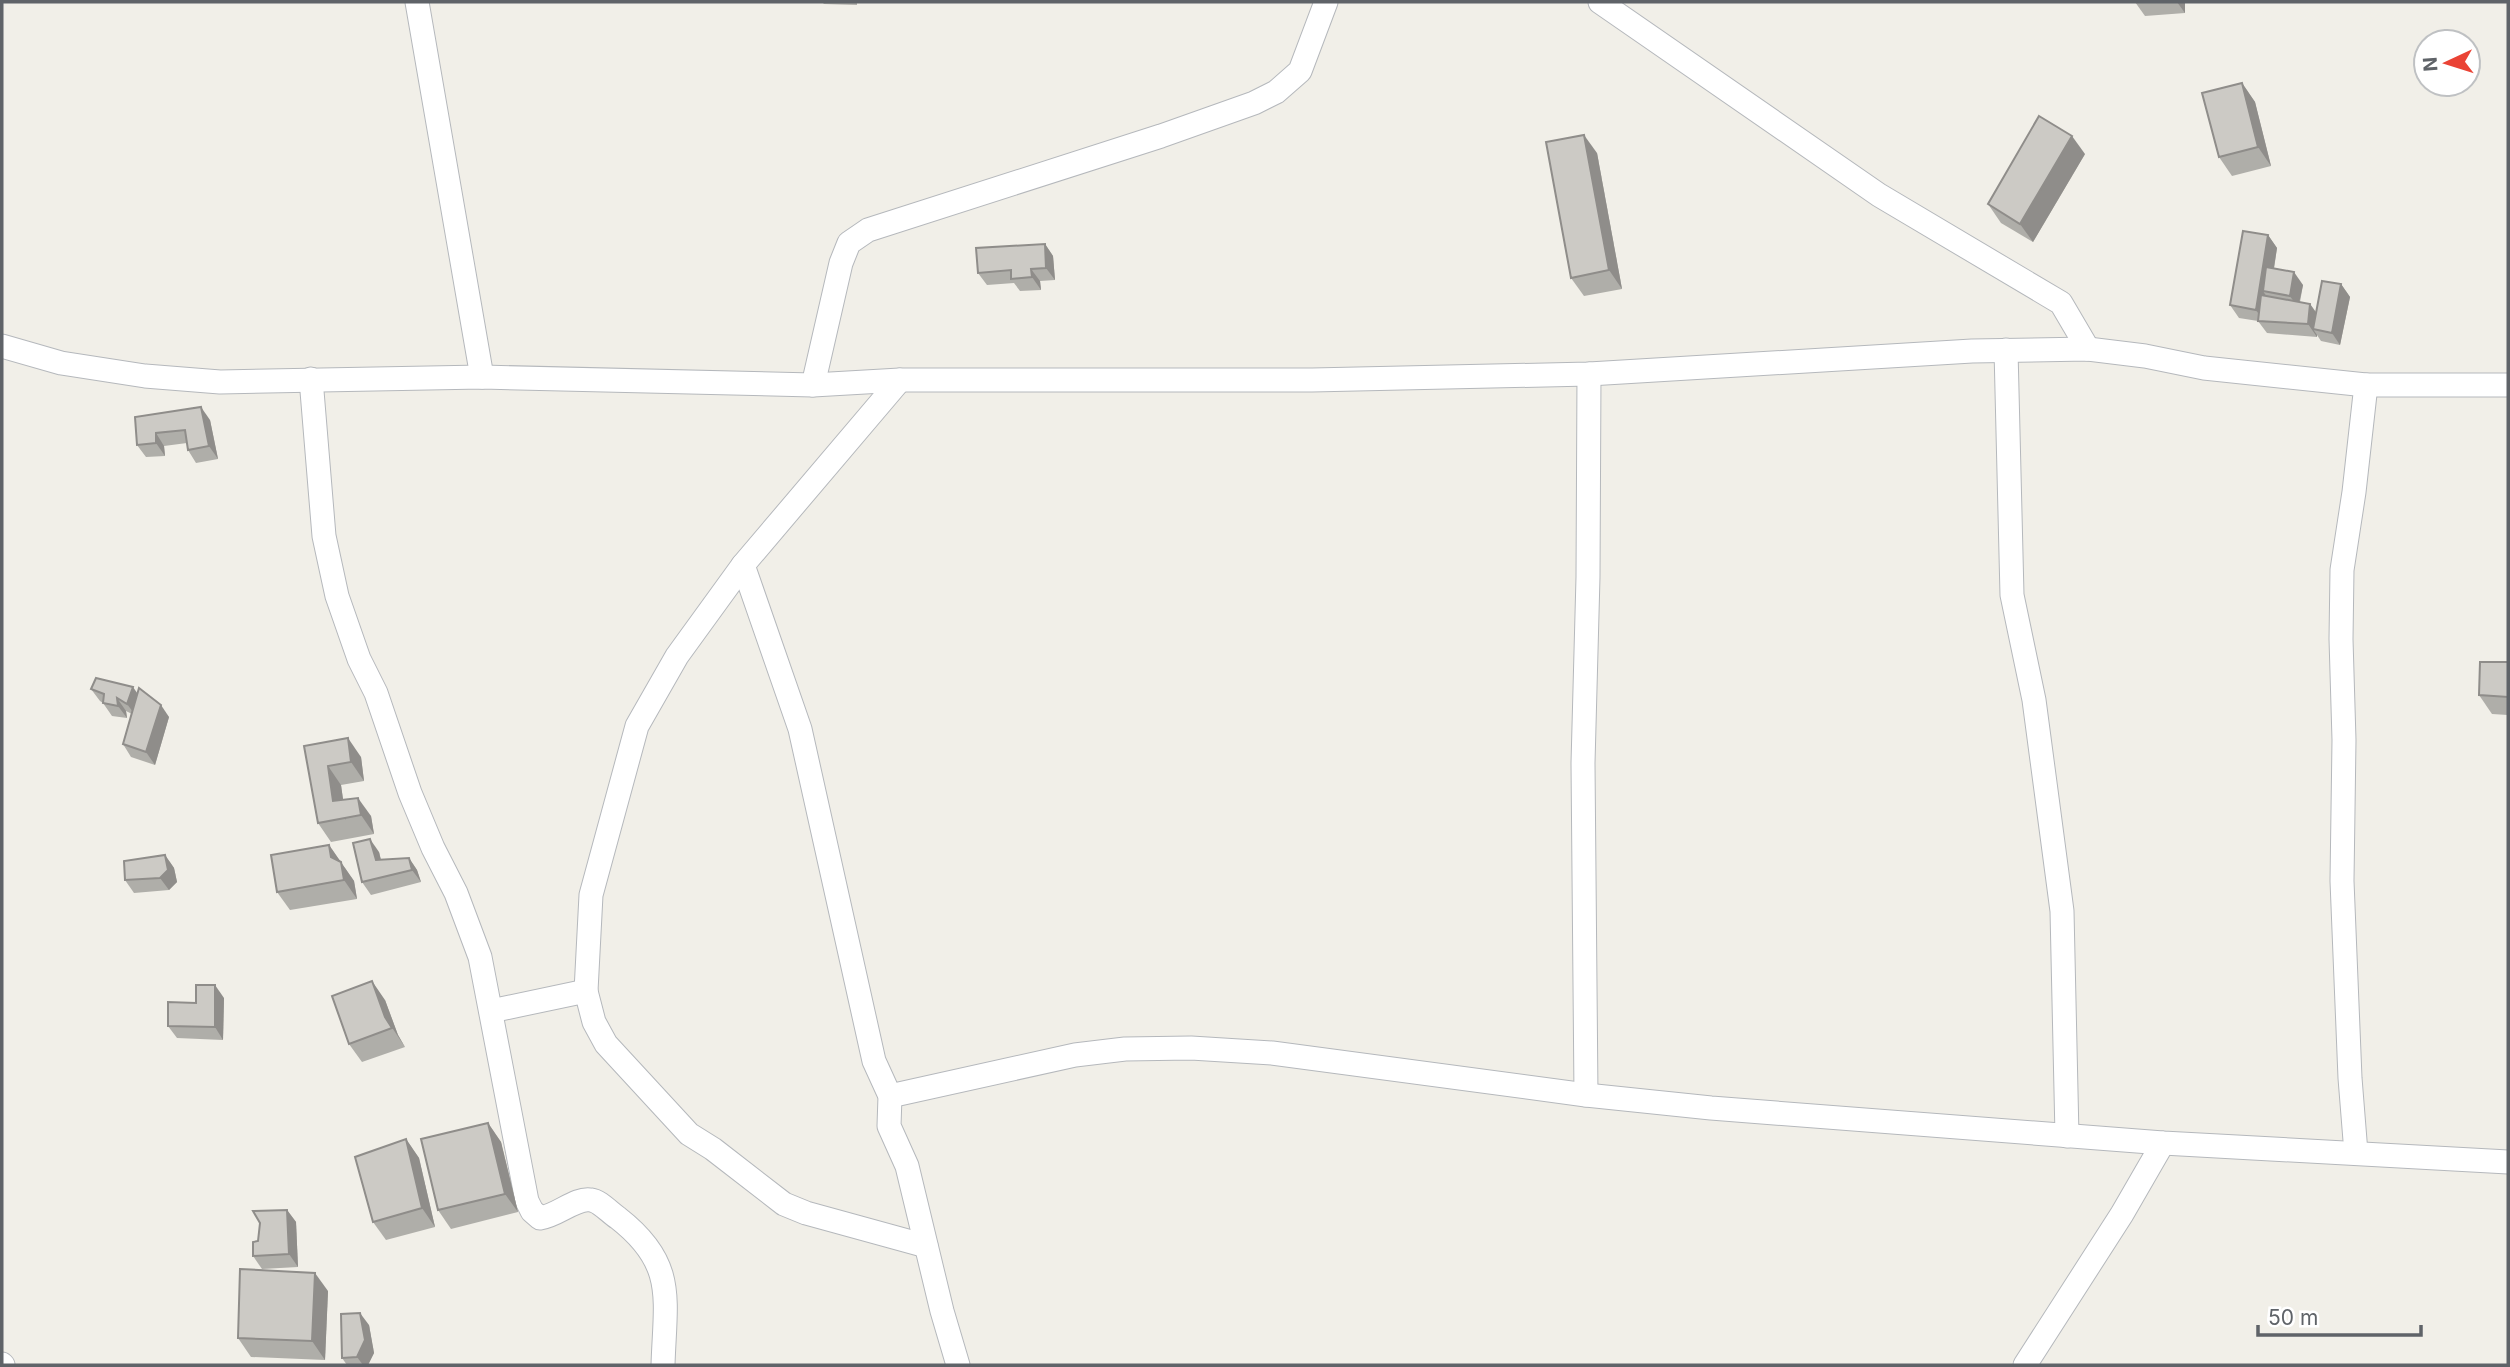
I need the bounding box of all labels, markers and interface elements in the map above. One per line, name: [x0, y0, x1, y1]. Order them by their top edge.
north arrow: [2412, 28, 2482, 98]
text: N: [2419, 56, 2443, 72]
scale bar: [2258, 1294, 2421, 1338]
text: 50 m: [2268, 1305, 2318, 1330]

